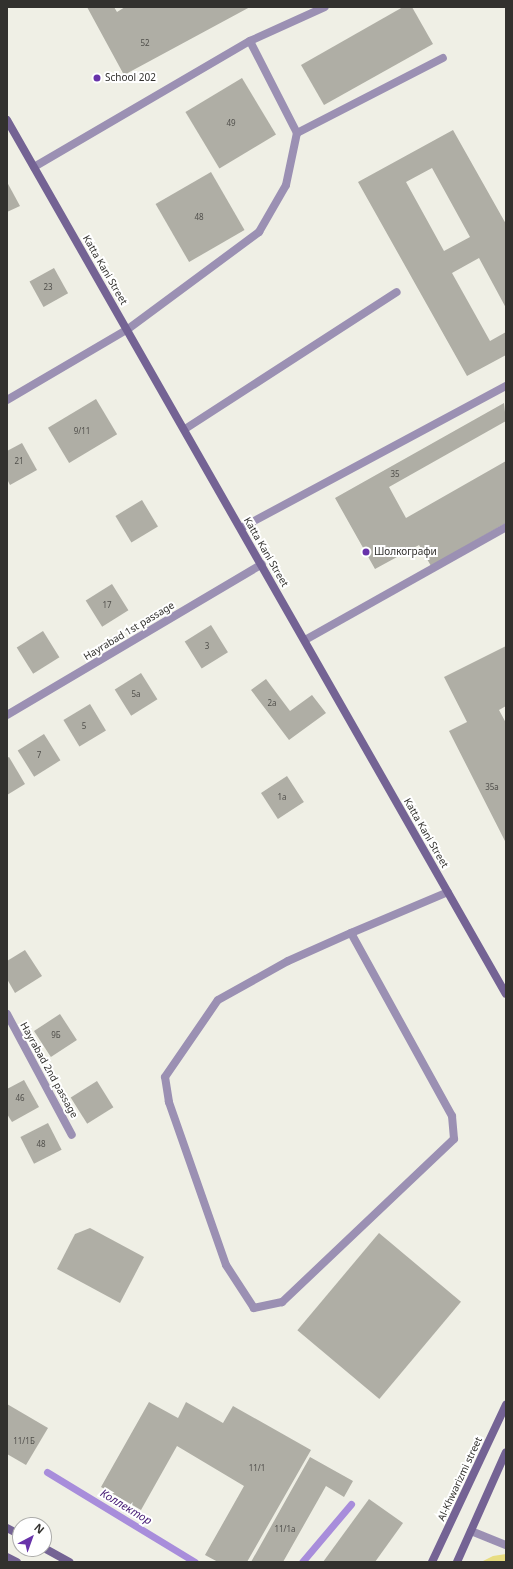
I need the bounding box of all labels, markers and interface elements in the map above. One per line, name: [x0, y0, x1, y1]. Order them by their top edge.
house number: 52: [140, 38, 150, 48]
place label: School 202: [105, 72, 156, 84]
marker: School 202: [92, 73, 102, 83]
house number: 49: [226, 118, 236, 128]
house number: 48: [194, 212, 204, 222]
street label: Katta Kani Street: [80, 233, 130, 307]
house number: 23: [43, 282, 53, 292]
house number: 9/11: [74, 426, 90, 436]
house number: 21: [14, 456, 24, 466]
house number: 35: [390, 469, 400, 479]
street label: Katta Kani Street: [241, 515, 291, 589]
place label: Шолкографи: [374, 546, 437, 558]
marker: Шолкографи: [361, 547, 371, 557]
street label: Hayrаbаd 1st passage: [81, 599, 177, 663]
house number: 17: [102, 600, 112, 610]
house number: 3: [205, 641, 209, 651]
house number: 5a: [131, 689, 141, 699]
house number: 2a: [267, 698, 277, 708]
house number: 5: [82, 721, 86, 731]
house number: 7: [37, 750, 41, 760]
house number: 35а: [485, 782, 499, 792]
house number: 1a: [277, 792, 287, 802]
street label: Katta Kani Street: [401, 796, 451, 870]
street label: Hayrаbаd 2nd passage: [18, 1020, 80, 1120]
house number: 9Б: [51, 1030, 61, 1040]
house number: 46: [15, 1093, 25, 1103]
house number: 48: [36, 1139, 46, 1149]
street label: Al-Khwarizmi street: [435, 1435, 485, 1523]
house number: 11/1Б: [13, 1436, 35, 1446]
house number: 11/1: [249, 1463, 265, 1473]
water label: Коллектор: [98, 1487, 154, 1527]
north arrow: [12, 1517, 52, 1557]
text: N: [31, 1520, 48, 1537]
house number: 11/1a: [274, 1524, 296, 1534]

